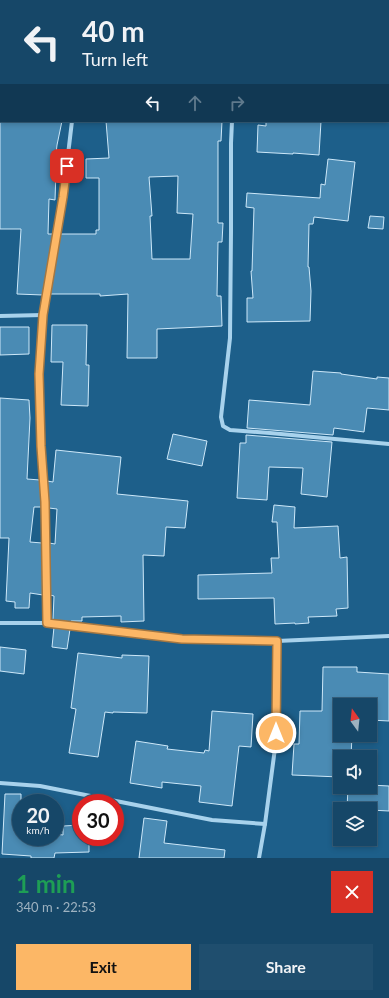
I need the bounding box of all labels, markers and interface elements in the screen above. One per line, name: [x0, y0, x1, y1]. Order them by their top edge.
text: 40 m: [82, 14, 145, 48]
icon: left: [16, 16, 68, 68]
text: Turn left: [82, 48, 148, 70]
icon: left: [142, 92, 164, 114]
icon: ahead: [184, 92, 206, 114]
icon: right: [226, 92, 248, 114]
pin: [50, 149, 84, 183]
icon: arrive: [56, 155, 78, 177]
north arrow: [333, 698, 377, 742]
map controls: [333, 698, 377, 846]
position arrow: [255, 712, 297, 754]
button: sound: [333, 750, 377, 794]
speed limit sign: 30: [72, 794, 124, 846]
button: layers: [333, 802, 377, 846]
text: 20: [26, 803, 50, 827]
text: km/h: [26, 824, 50, 836]
text: 1 min: [16, 869, 76, 898]
button: close: [331, 871, 373, 913]
text: 340 m · 22:53: [16, 899, 96, 915]
button: Exit: [16, 944, 191, 990]
button: Share: [199, 944, 373, 990]

